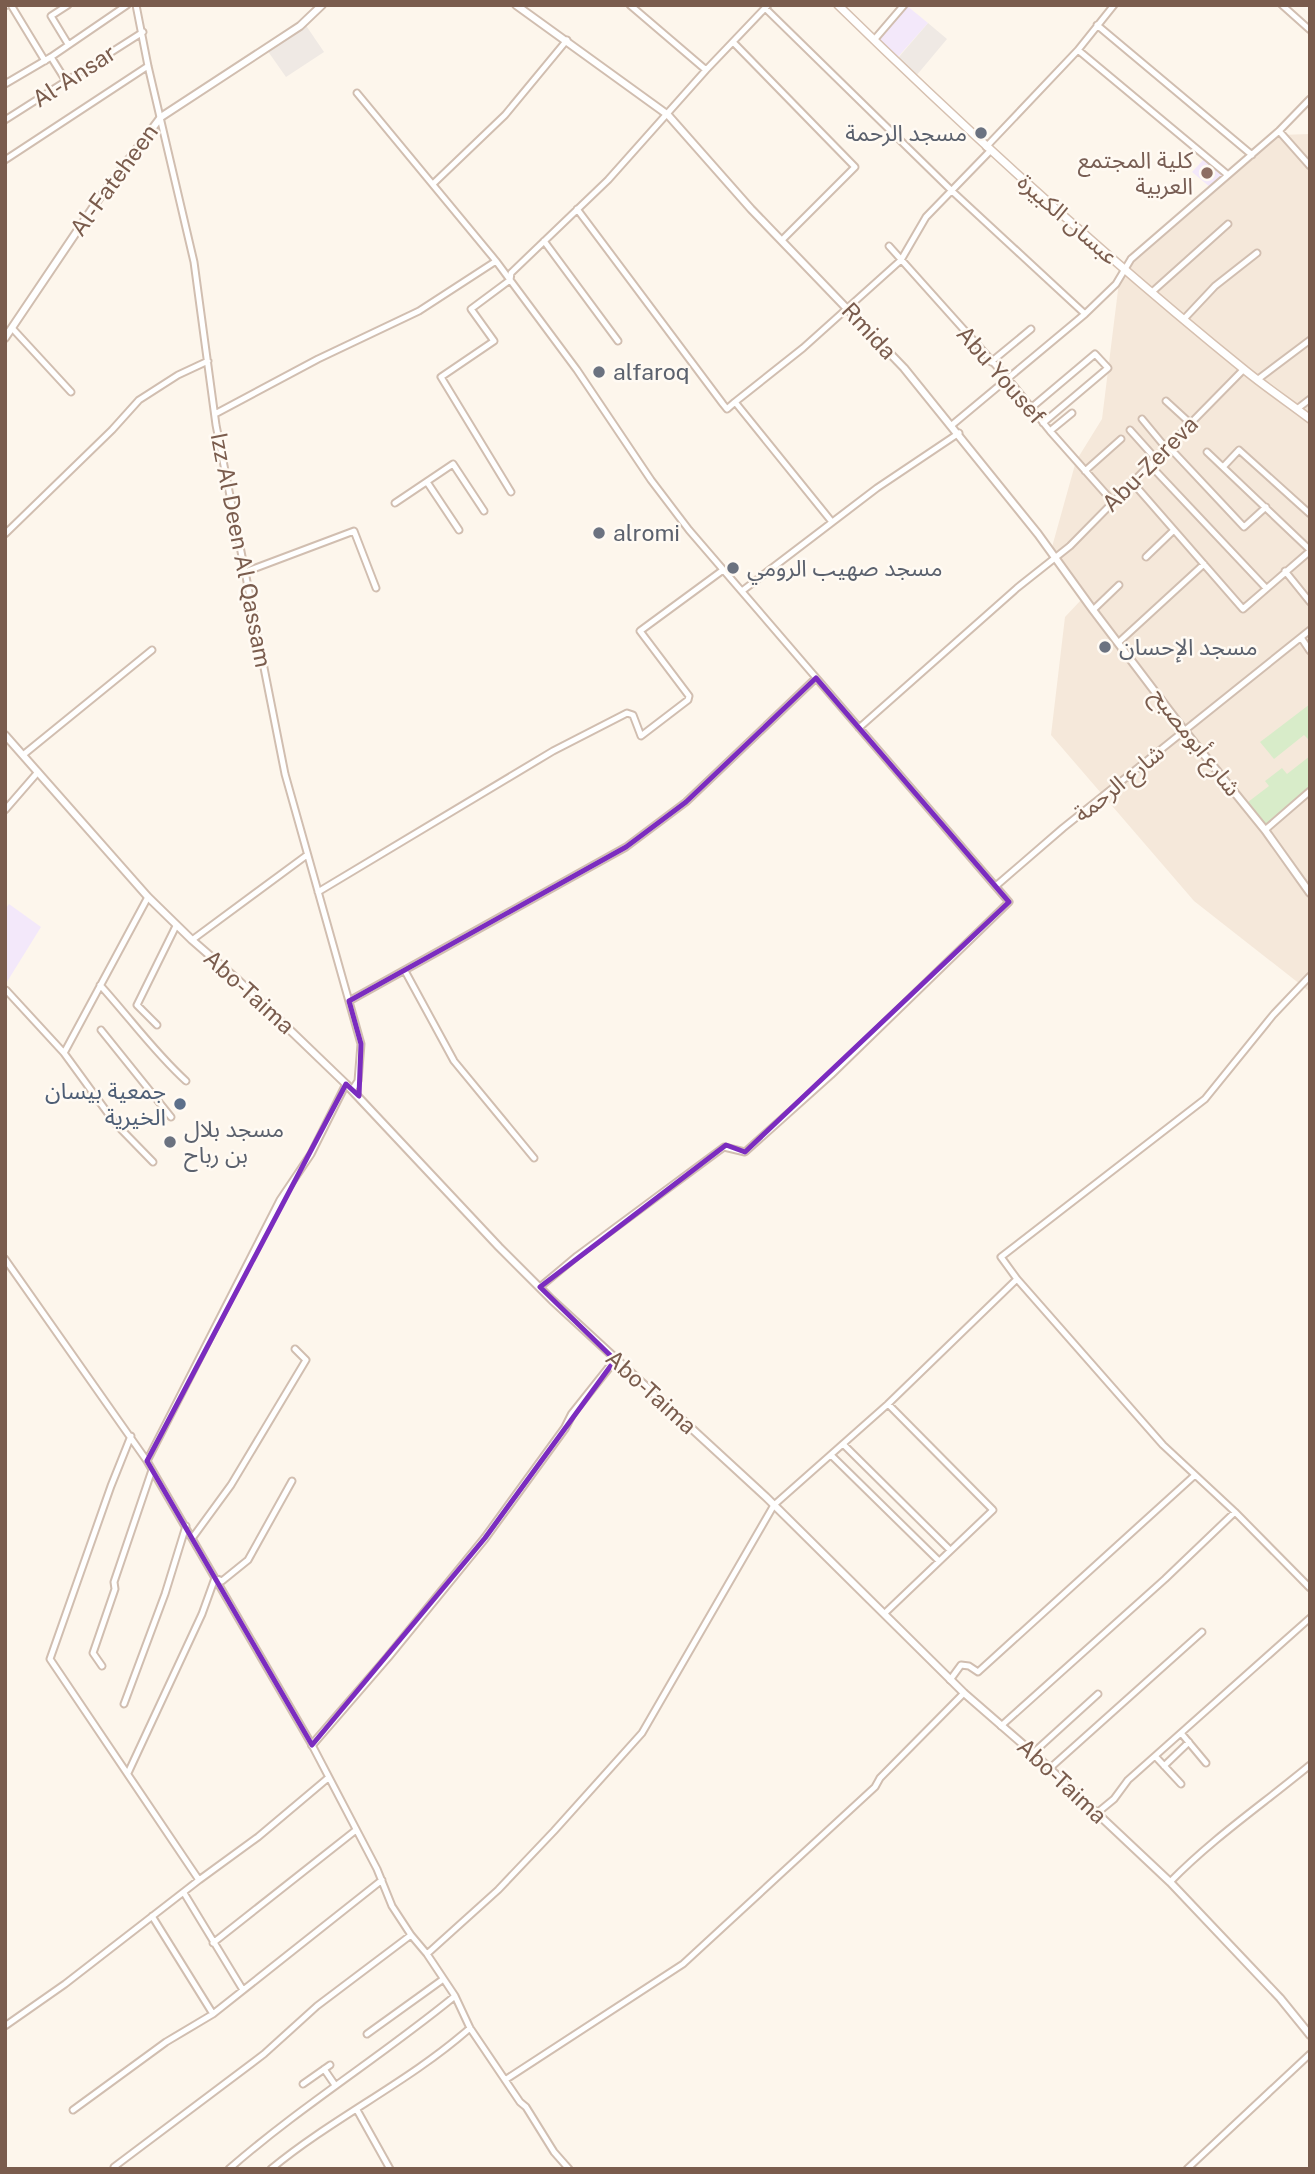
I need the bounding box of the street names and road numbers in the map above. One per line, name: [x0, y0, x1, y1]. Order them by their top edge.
street label: Al-Ansar: [27, 39, 120, 112]
street label: Al-Fateheen: [64, 119, 163, 241]
street label: عبسان الكبيرة: [1012, 168, 1124, 270]
street label: Rmida: [836, 297, 902, 365]
street label: Abu Yousef: [951, 320, 1051, 429]
street label: Abu-Zereva: [1096, 410, 1203, 517]
street label: Izz Al Deen Al Qassam: [205, 430, 277, 670]
street label: شارع أبومصبح: [1143, 682, 1247, 804]
street label: شارع الرحمة: [1068, 738, 1172, 830]
street label: Abo-Taima: [199, 944, 300, 1039]
street label: Abo-Taima: [601, 1344, 702, 1439]
street label: Abo-Taima: [1012, 1732, 1113, 1829]

